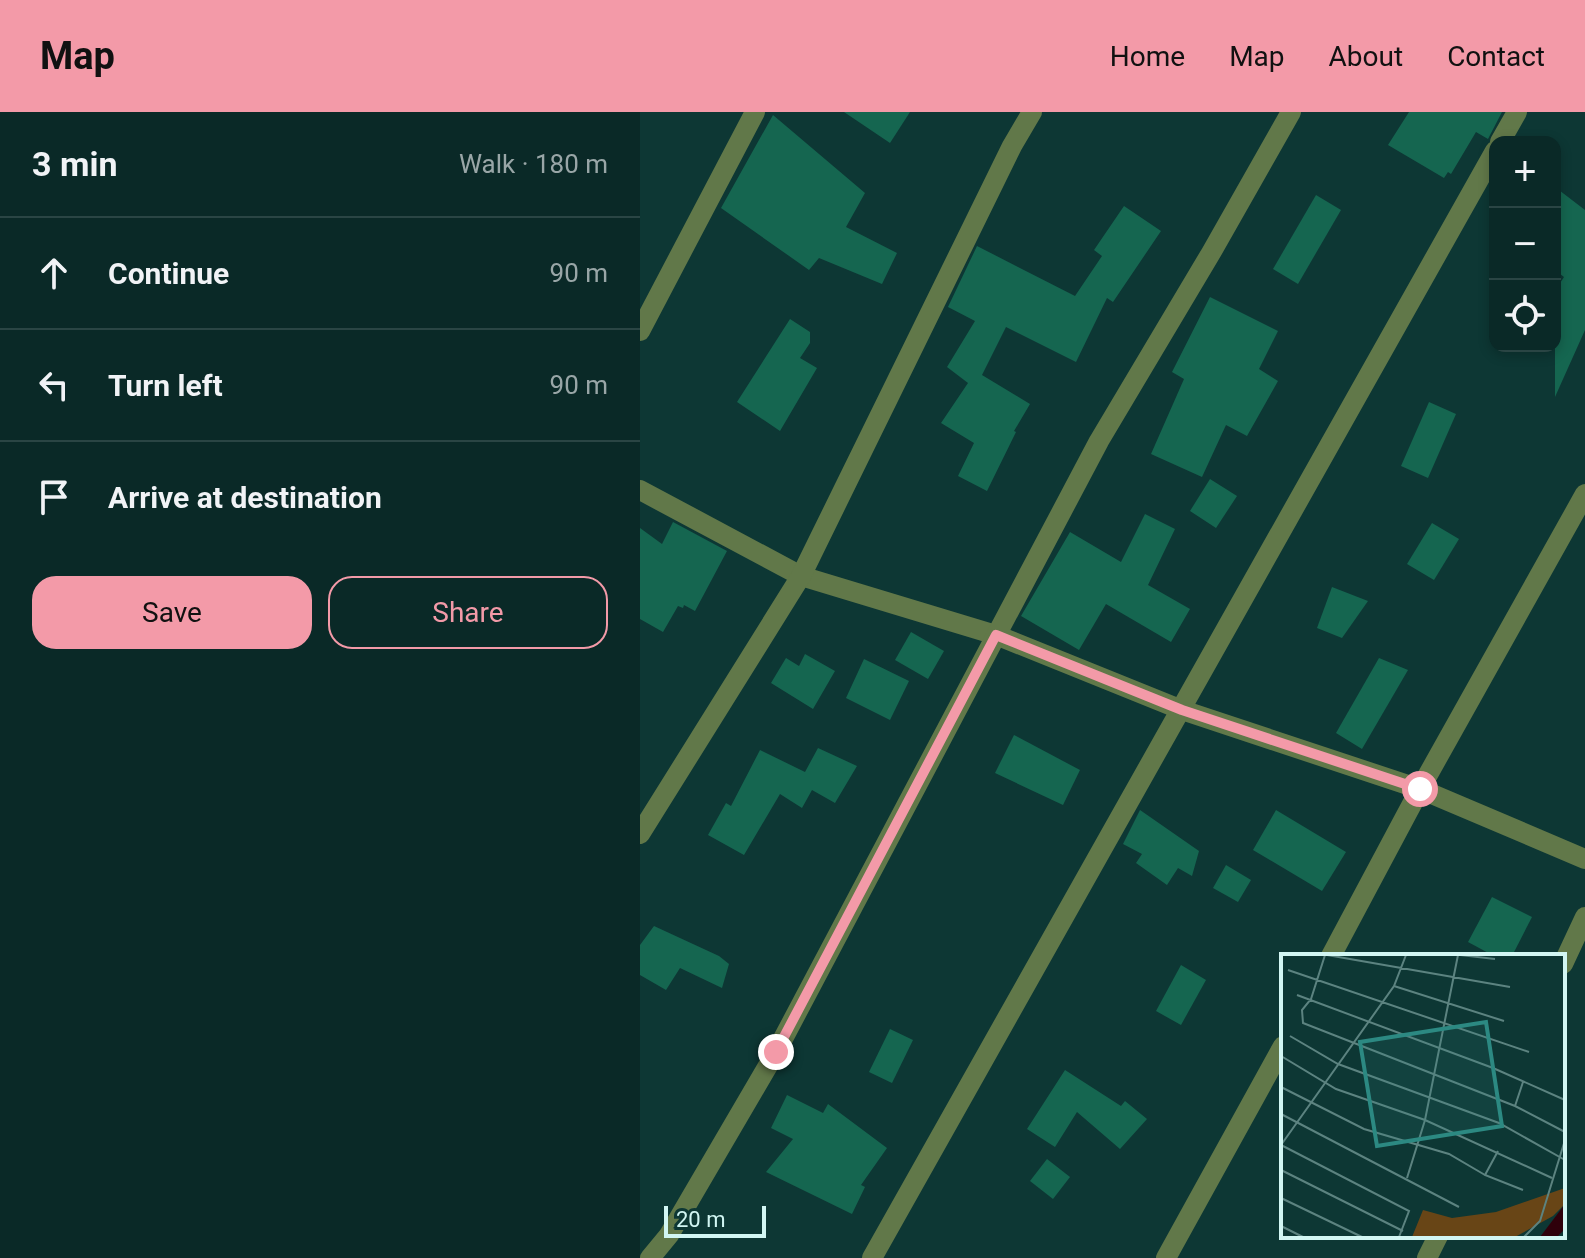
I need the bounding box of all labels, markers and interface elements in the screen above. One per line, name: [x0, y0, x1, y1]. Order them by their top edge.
text: Map: [40, 34, 115, 78]
text: Home: [1110, 40, 1185, 73]
text: Map: [1229, 40, 1285, 73]
text: About: [1329, 40, 1403, 73]
text: Contact: [1447, 40, 1545, 73]
map controls: [1489, 136, 1561, 352]
button: +: [1489, 136, 1561, 208]
text: 3 min: [32, 144, 117, 184]
text: Walk · 180 m: [459, 149, 608, 179]
button: −: [1489, 208, 1561, 280]
icon: ahead: [32, 251, 76, 295]
text: Continue: [108, 256, 229, 291]
text: 90 m: [550, 258, 608, 288]
button: locate: [1489, 280, 1561, 352]
icon: left: [32, 363, 76, 407]
text: Turn left: [108, 368, 223, 403]
text: 90 m: [550, 370, 608, 400]
icon: arrive: [32, 475, 76, 519]
text: Arrive at destination: [108, 480, 382, 515]
button: Save: [32, 576, 312, 649]
button: Share: [328, 576, 608, 649]
route start: [1402, 771, 1438, 807]
inset map: [1281, 954, 1565, 1238]
route end: [758, 1034, 794, 1070]
scale bar: [664, 1202, 766, 1238]
text: 20 m: [676, 1207, 725, 1232]

